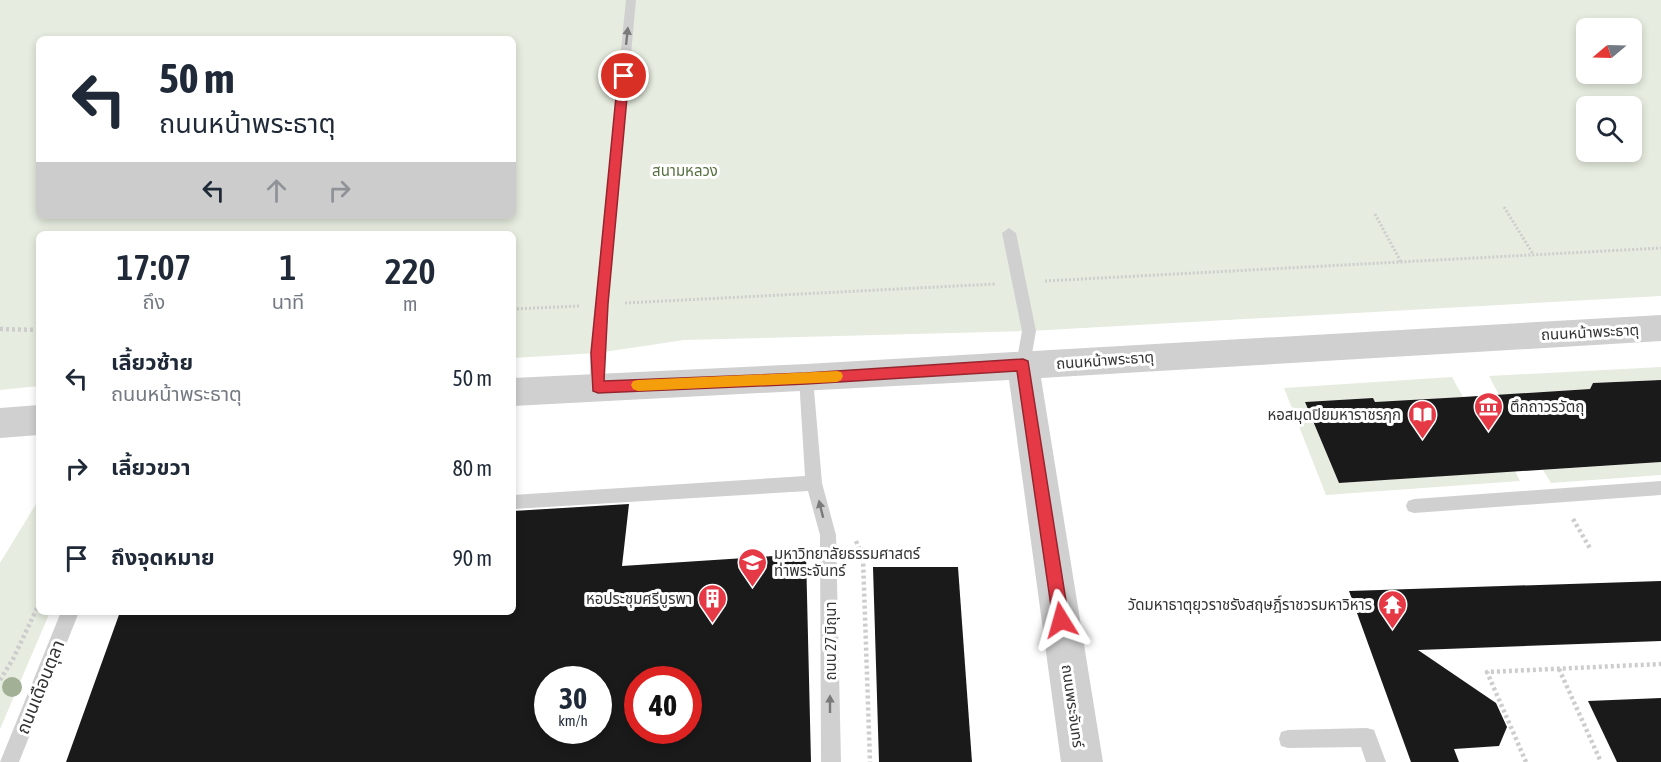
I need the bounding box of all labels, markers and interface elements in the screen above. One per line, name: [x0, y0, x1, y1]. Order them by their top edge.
north arrow: [1576, 18, 1642, 84]
map controls: [1576, 18, 1642, 162]
one-way arrow: [622, 26, 632, 45]
pin: [598, 50, 649, 101]
text: 50 m: [159, 54, 234, 102]
icon: arrive: [607, 59, 640, 92]
icon: left: [60, 60, 138, 138]
button: search: [1576, 96, 1642, 162]
text: ถนนหน้าพระธาตุ: [159, 108, 336, 139]
park label: สนามหลวง: [652, 162, 718, 179]
icon: left: [197, 174, 230, 207]
icon: ahead: [260, 174, 293, 207]
icon: right: [323, 174, 356, 207]
text: 17:07: [116, 246, 191, 288]
text: 1: [280, 246, 296, 288]
text: 220: [385, 250, 436, 292]
text: ถึง: [142, 290, 165, 313]
text: นาที: [272, 290, 304, 313]
text: m: [403, 292, 417, 315]
street label: ถนนหน้าพระธาตุ: [1541, 321, 1639, 344]
street label: ถนนหน้าพระธาตุ: [1055, 348, 1155, 373]
text: เลี้ยวซ้าย: [111, 349, 193, 375]
icon: left: [60, 362, 93, 395]
text: 50 m: [452, 365, 492, 391]
text: ถนนหน้าพระธาตุ: [111, 382, 242, 405]
museum icon: ตึกถาวรวัตถุ: [1473, 390, 1505, 432]
library icon: หอสมุดปิยมหาราชรฦก: [1406, 398, 1438, 440]
place label: ตึกถาวรวัตถุ: [1510, 398, 1584, 416]
place label: หอสมุดปิยมหาราชรฦก: [1267, 406, 1401, 424]
icon: right: [60, 452, 93, 485]
text: เลี้ยวขวา: [111, 454, 191, 480]
text: 80 m: [452, 455, 492, 481]
one-way arrow: [816, 500, 826, 519]
icon: arrive: [60, 542, 93, 575]
text: ถึงจุดหมาย: [111, 544, 215, 570]
text: 90 m: [452, 545, 492, 571]
place label: มหาวิทยาลัยธรรมศาสตร์ ท่าพระจันทร์: [774, 545, 921, 579]
school or university icon: มหาวิทยาลัยธรรมศาสตร์ ท่าพระจันทร์: [737, 546, 769, 588]
building icon: หอประชุมศรีบูรพา: [697, 582, 729, 624]
position arrow: [1029, 588, 1093, 652]
temple icon: วัดมหาธาตุยุวราชรังสฤษฎิ์ราชวรมหาวิหาร: [1377, 588, 1409, 630]
place label: หอประชุมศรีบูรพา: [586, 590, 692, 608]
place label: วัดมหาธาตุยุวราชรังสฤษฎิ์ราชวรมหาวิหาร: [1128, 595, 1372, 614]
street label: ถนน 27 มิถุนา: [822, 601, 840, 681]
street label: ถนนเดือนตุลา: [12, 637, 69, 737]
street label: ถนนพระจันทร์: [1059, 663, 1087, 749]
speed limit sign: 40: [624, 666, 702, 744]
text: 30: [559, 681, 587, 715]
one-way arrow: [825, 694, 835, 713]
text: km/h: [558, 712, 588, 729]

